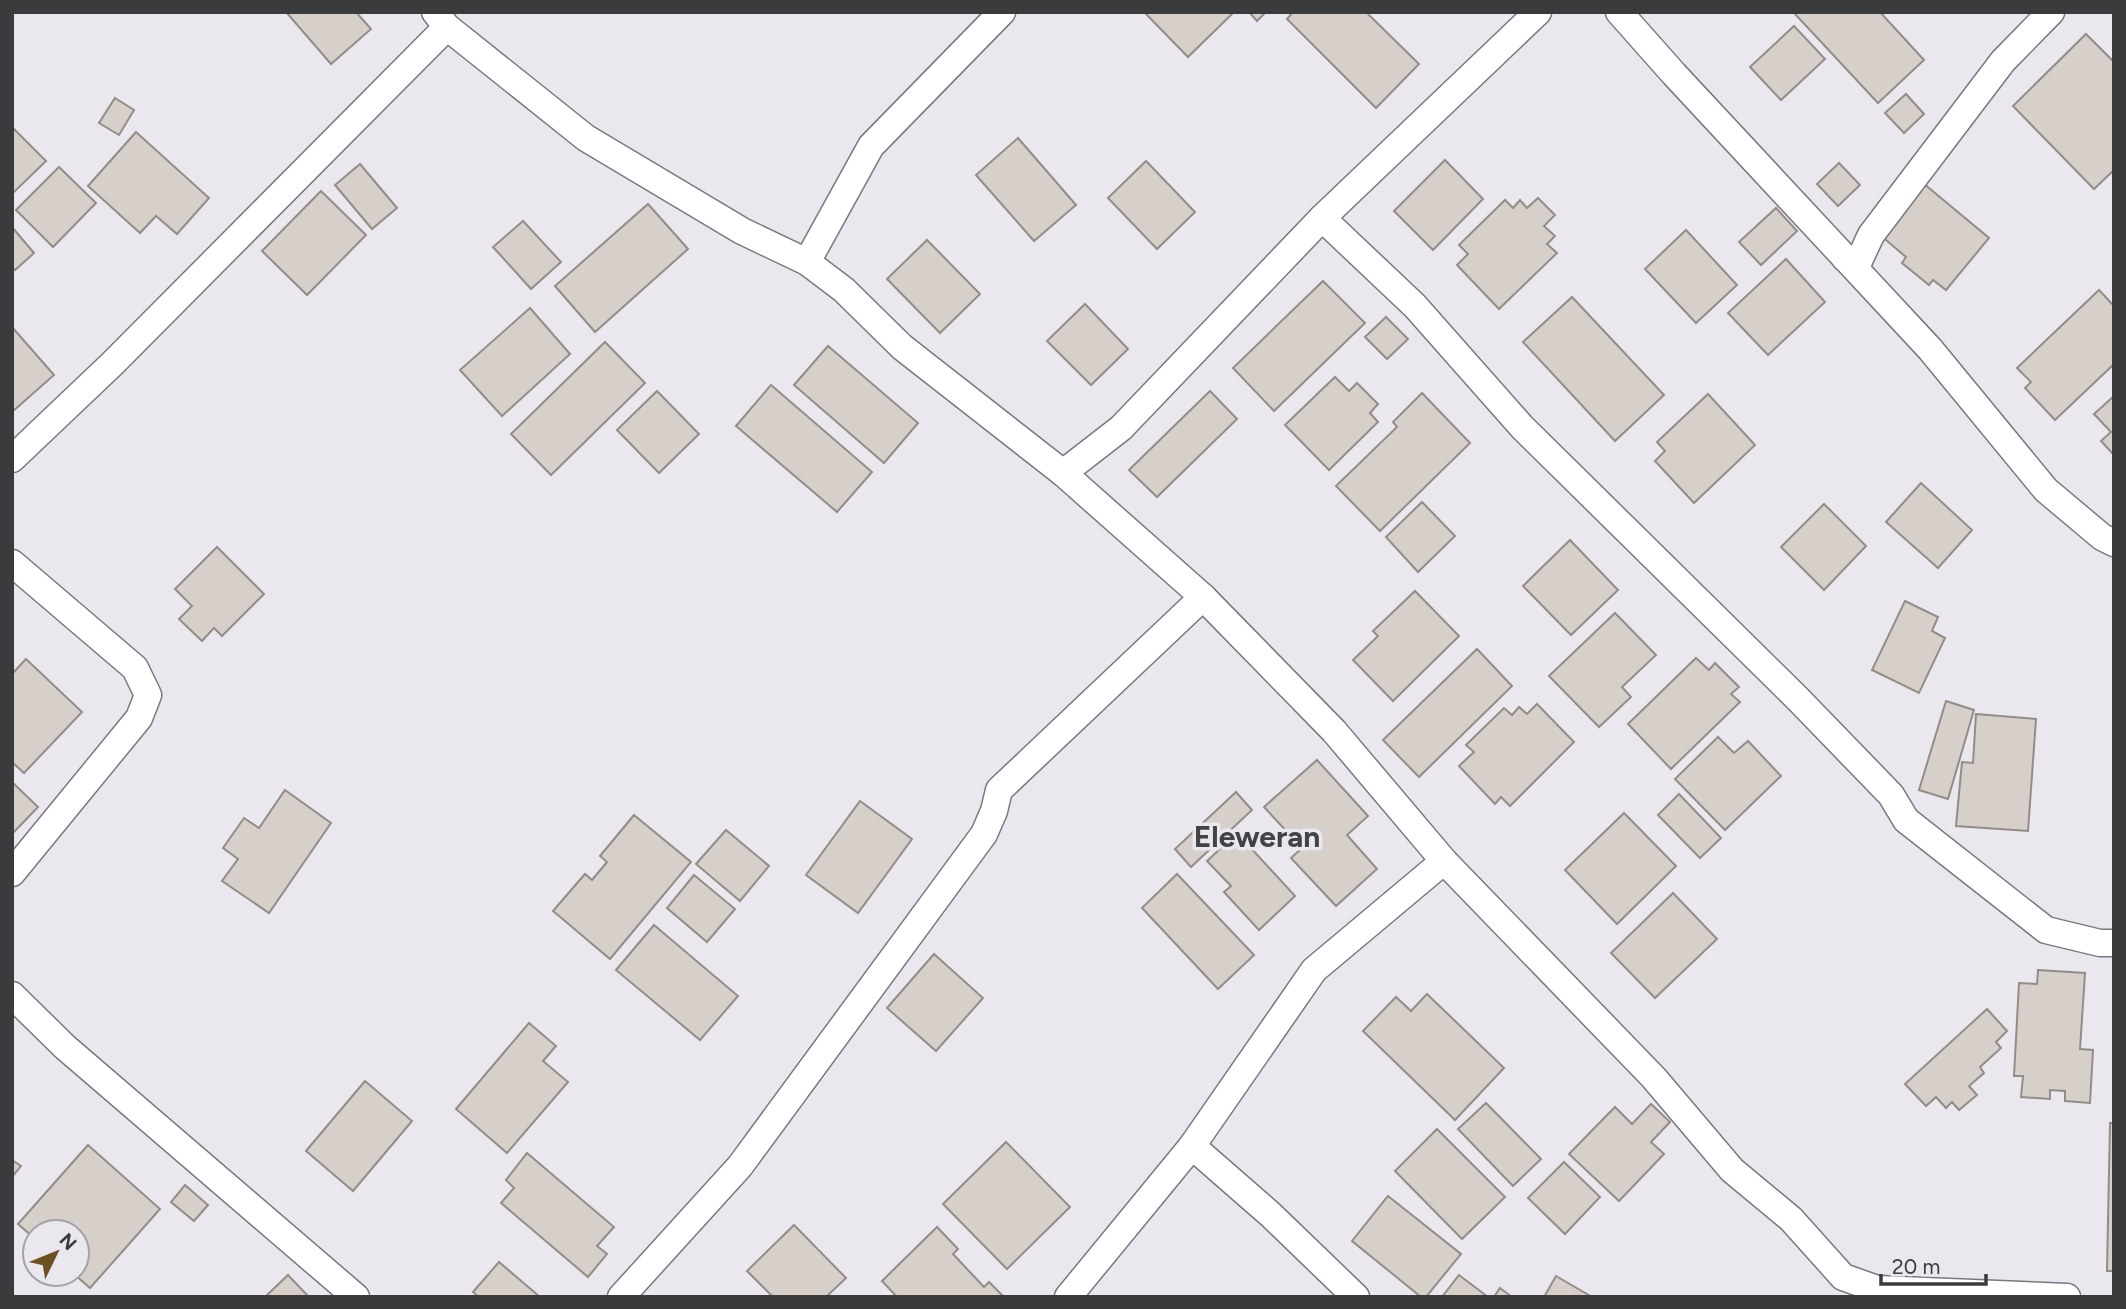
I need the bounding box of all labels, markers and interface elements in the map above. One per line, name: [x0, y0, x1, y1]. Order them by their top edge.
district label: Eleweran: [1194, 818, 1320, 855]
north arrow: [21, 1218, 91, 1288]
text: N: [55, 1229, 81, 1255]
scale bar: [1881, 1242, 1986, 1286]
text: 20 m: [1892, 1254, 1940, 1279]

